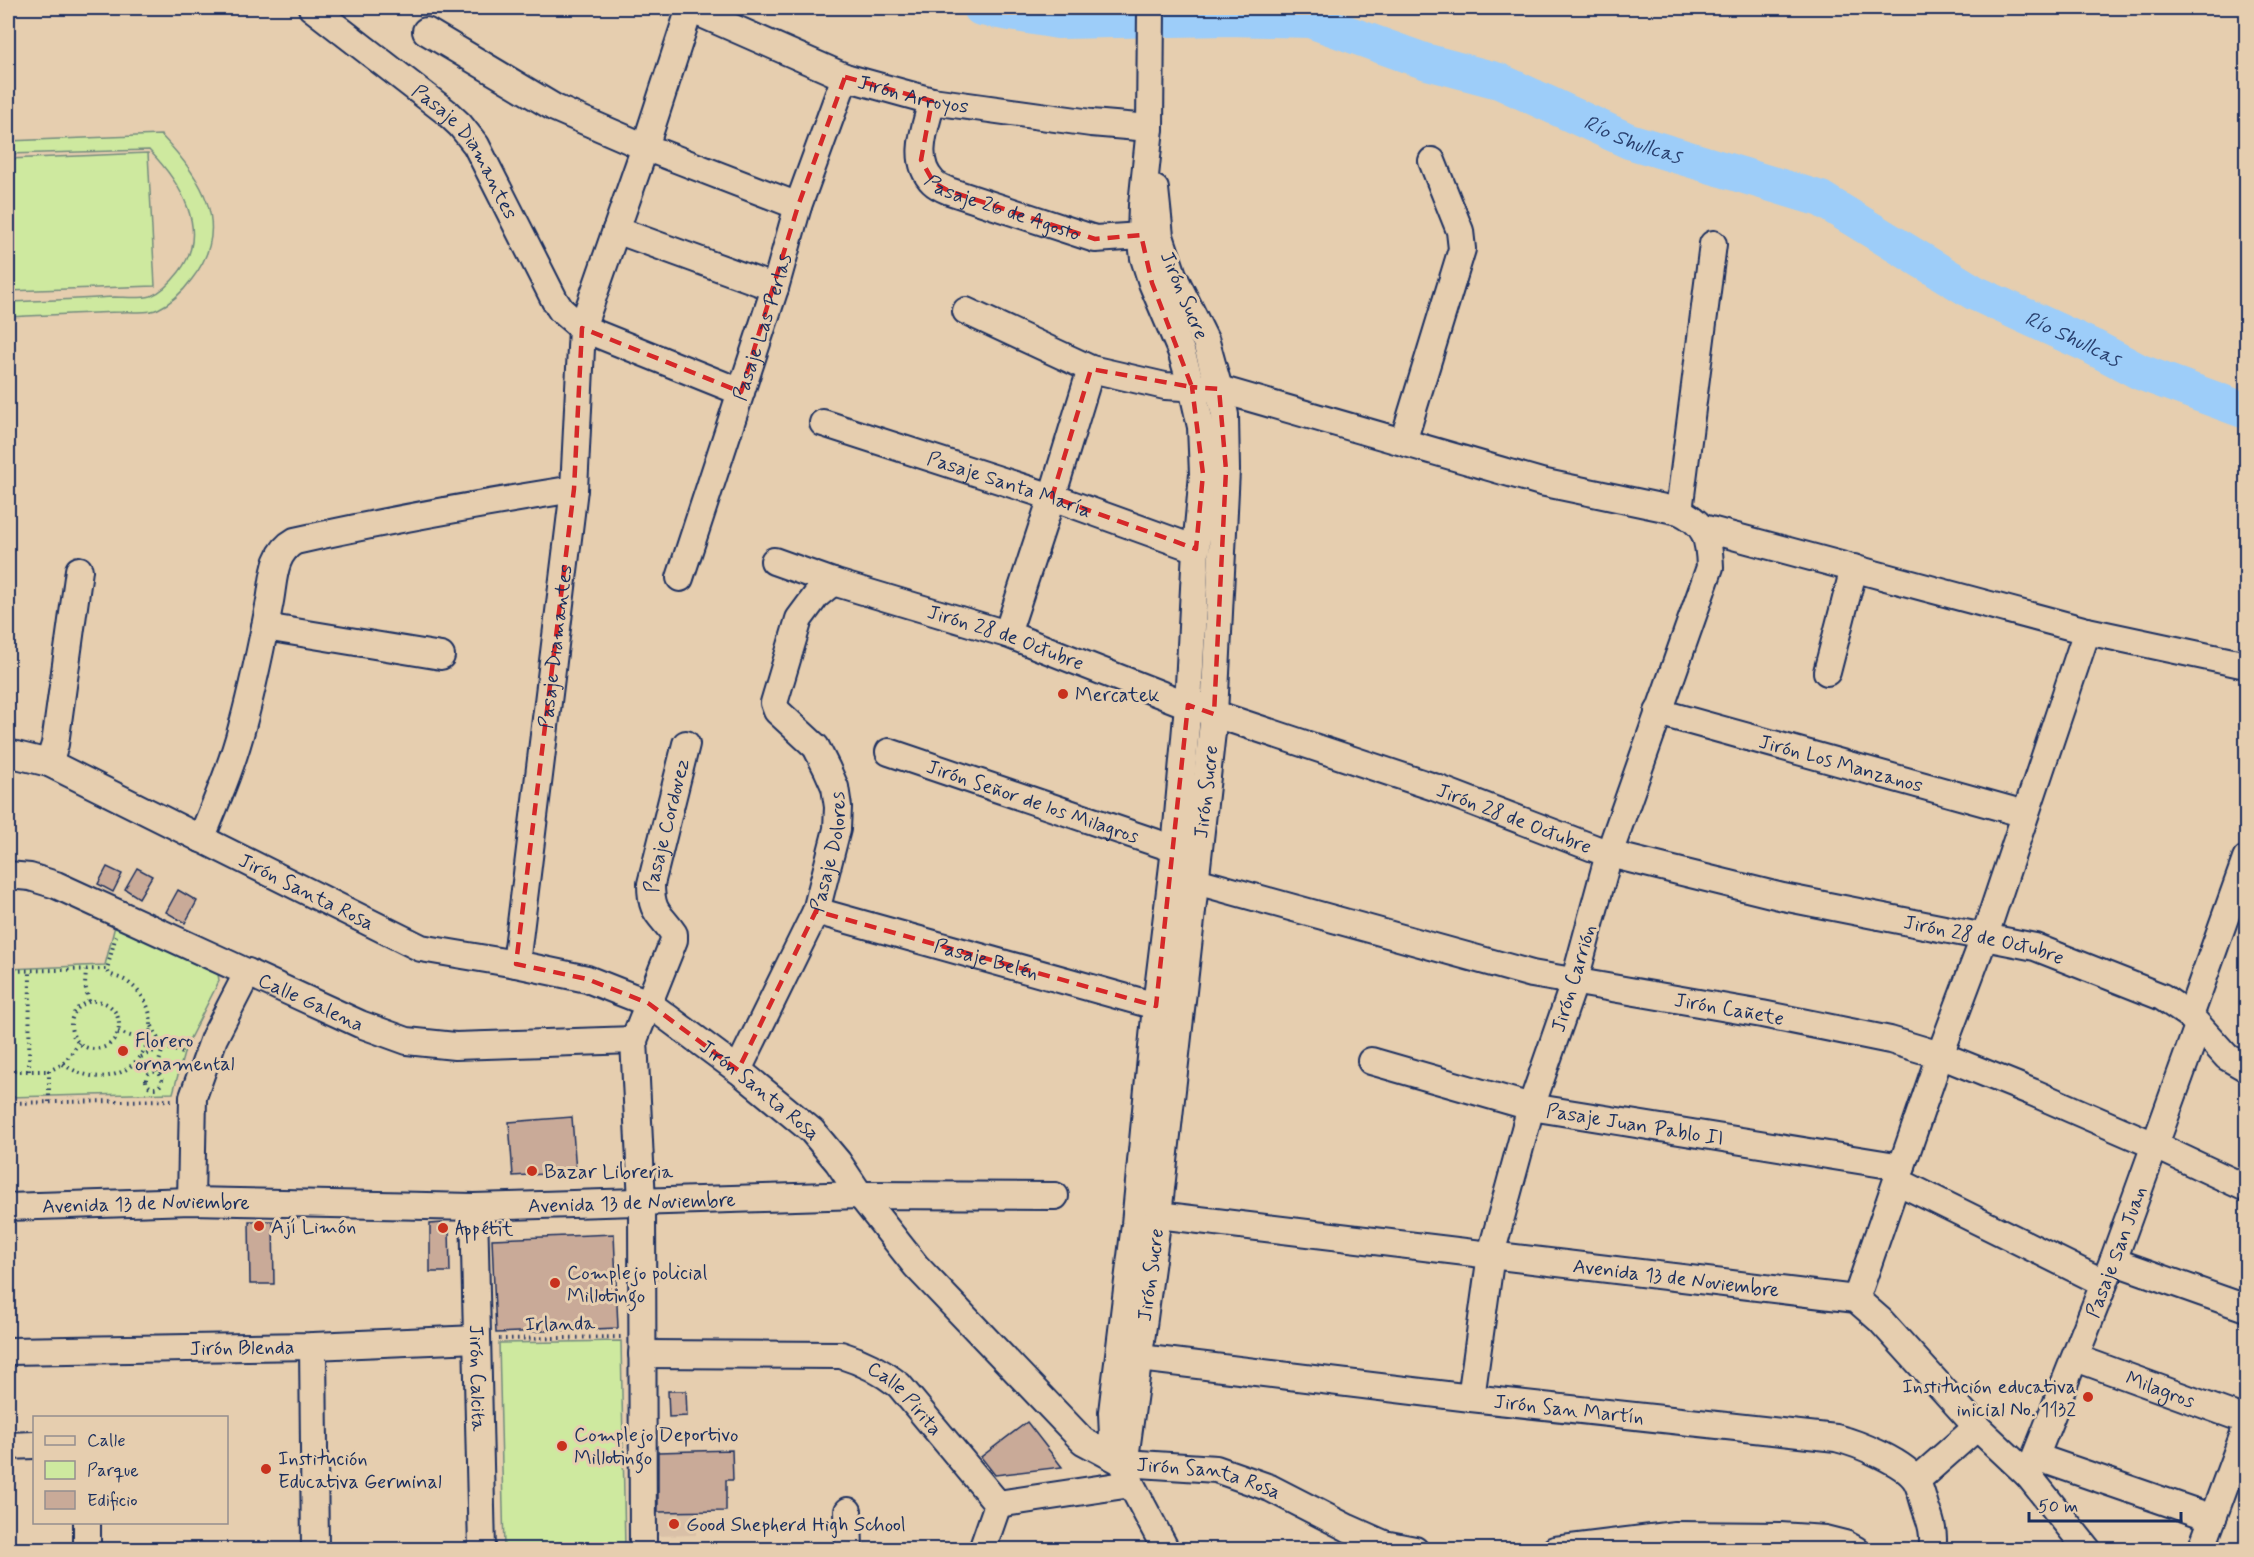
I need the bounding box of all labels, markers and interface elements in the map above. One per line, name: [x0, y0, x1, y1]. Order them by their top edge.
street label: Jirón Arroyos: [854, 69, 970, 121]
street label: Pasaje Diamantes: [406, 78, 523, 224]
water label: Río Shullcas: [1579, 109, 1686, 172]
street label: Pasaje 26 de Agosto: [918, 169, 1083, 248]
street label: Jirón Sucre: [1153, 247, 1214, 344]
street label: Pasaje Las Perlas: [727, 251, 799, 405]
water label: Río Shullcas: [2020, 305, 2127, 375]
street label: Pasaje Santa María: [924, 446, 1095, 525]
street label: Pasaje Diamantes: [533, 563, 580, 730]
street label: Jirón 28 de Octubre: [924, 599, 1088, 678]
place label: Mercatek: [1075, 682, 1160, 709]
marker: Mercatek: [1056, 687, 1070, 701]
street label: Jirón Los Manzanos: [1756, 729, 1926, 800]
street label: Jirón Sucre: [1188, 744, 1225, 840]
street label: Jirón Señor de los Milagros: [923, 754, 1142, 851]
street label: Pasaje Cordovez: [639, 756, 697, 893]
street label: Jirón 28 de Octubre: [1432, 777, 1595, 861]
street label: Pasaje Dolores: [804, 789, 853, 915]
street label: Jirón Santa Rosa: [234, 847, 378, 938]
street label: Jirón 28 de Octubre: [1901, 909, 2068, 972]
street label: Jirón Carrión: [1545, 921, 1604, 1036]
street label: Pasaje Belén: [931, 933, 1041, 988]
street label: Calle Galena: [254, 967, 368, 1039]
street label: Jirón Cañete: [1672, 987, 1786, 1033]
place label: Florero ornamental: [135, 1028, 234, 1078]
street label: Jirón Santa Rosa: [693, 1034, 826, 1147]
marker: Florero ornamental: [116, 1044, 130, 1058]
street label: Pasaje Juan Pablo II: [1544, 1098, 1726, 1153]
place label: Bazar Libreria: [544, 1159, 674, 1186]
marker: Bazar Libreria: [525, 1164, 539, 1178]
street label: Pasaje San Juan: [2080, 1183, 2154, 1322]
street label: Avenida 13 de Noviembre: [527, 1187, 736, 1220]
street label: Avenida 13 de Noviembre: [42, 1189, 250, 1221]
place label: Ají Limón: [271, 1214, 356, 1241]
place label: Appétit: [455, 1216, 514, 1244]
marker: Ají Limón: [252, 1219, 266, 1233]
marker: Appétit: [436, 1221, 450, 1235]
street label: Jirón Sucre: [1132, 1227, 1171, 1323]
street label: Avenida 13 de Noviembre: [1571, 1253, 1781, 1305]
place label: Complejo policial Millotingo: [567, 1260, 708, 1312]
marker: Complejo policial Millotingo: [548, 1276, 562, 1290]
street label: Irlanda: [525, 1310, 596, 1339]
street label: Jirón Calcita: [462, 1324, 491, 1433]
street label: Jirón Blenda: [189, 1334, 295, 1363]
street label: Calle Pirita: [862, 1355, 948, 1442]
street label: Milagros: [2122, 1365, 2199, 1415]
place label: Institución educativa inicial No. 1132: [1902, 1374, 2076, 1424]
street label: Jirón San Martín: [1492, 1389, 1645, 1432]
marker: Institución educativa inicial No. 1132: [2081, 1390, 2095, 1404]
legend: [33, 1416, 228, 1524]
place label: Complejo Deportivo Millotingo: [574, 1422, 739, 1474]
text: Calle: [87, 1429, 126, 1453]
marker: Complejo Deportivo Millotingo: [555, 1439, 569, 1453]
place label: Institución Educativa Germinal: [278, 1446, 442, 1496]
street label: Jirón Santa Rosa: [1136, 1452, 1286, 1507]
text: Parque: [87, 1459, 139, 1483]
marker: Institución Educativa Germinal: [259, 1462, 273, 1476]
scale bar: [2029, 1485, 2180, 1523]
text: Edificio: [87, 1489, 138, 1513]
text: 50 m: [2038, 1495, 2078, 1519]
place label: Good Shepherd High School: [686, 1512, 906, 1539]
marker: Good Shepherd High School: [667, 1517, 681, 1531]

